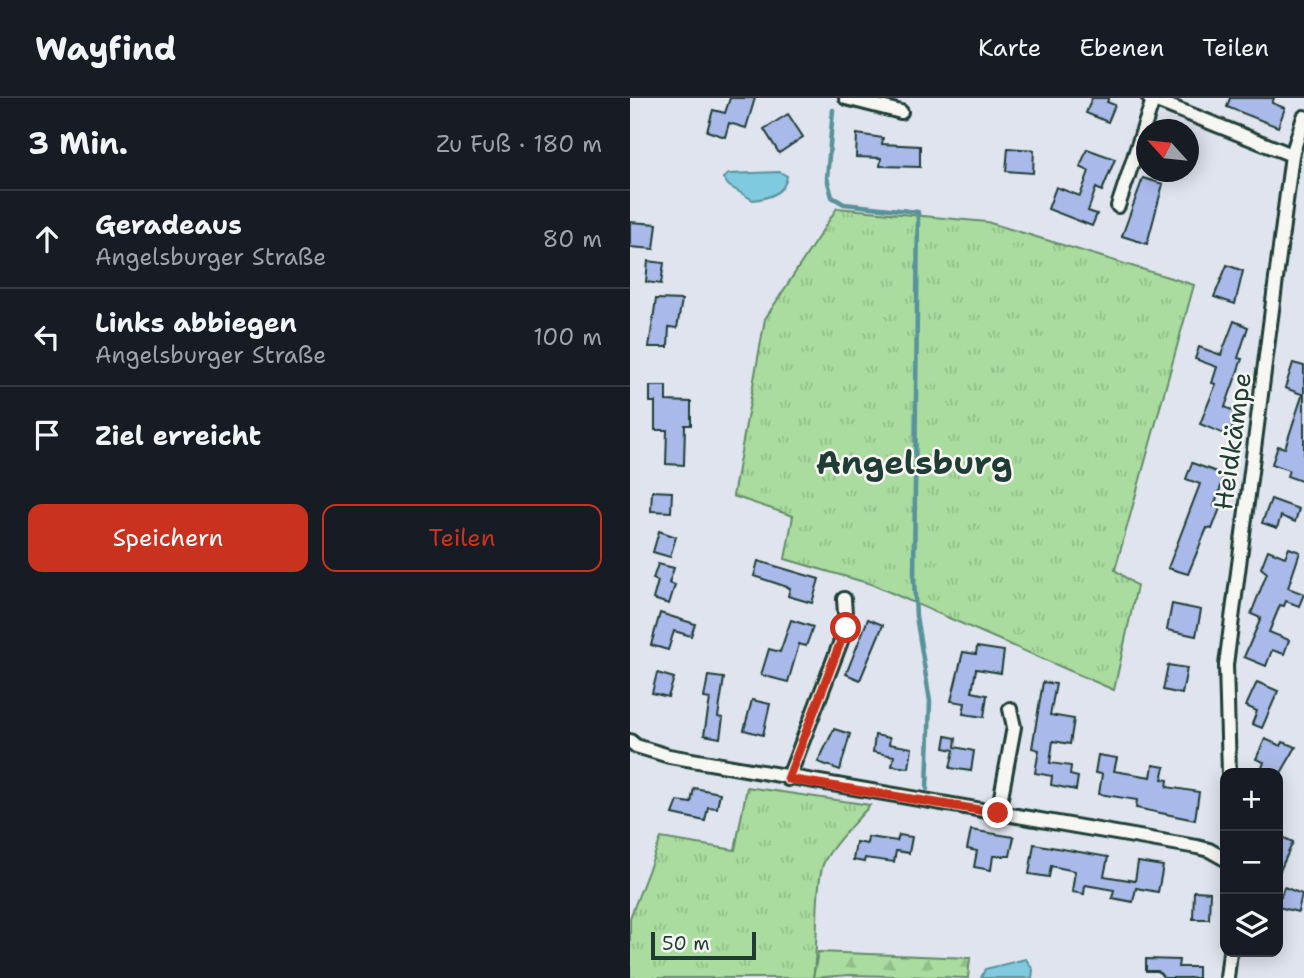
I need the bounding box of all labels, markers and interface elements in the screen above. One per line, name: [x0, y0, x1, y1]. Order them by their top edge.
text: Wayfind: [35, 26, 176, 71]
text: Karte: [978, 32, 1041, 64]
text: Ebenen: [1079, 32, 1164, 64]
text: Teilen: [1202, 32, 1269, 64]
north arrow: [1136, 119, 1199, 182]
text: 3 Min.: [28, 123, 128, 164]
text: Zu Fuß · 180 m: [436, 129, 602, 159]
text: Geradeaus: [95, 207, 242, 242]
icon: ahead: [28, 220, 66, 258]
text: 80 m: [543, 224, 602, 254]
text: Angelsburger Straße: [95, 242, 326, 272]
text: Links abbiegen: [95, 305, 297, 340]
icon: left: [28, 318, 66, 356]
text: 100 m: [533, 322, 602, 352]
text: Angelsburger Straße: [95, 340, 326, 370]
street label: Heidkämpe: [1205, 370, 1259, 512]
icon: arrive: [28, 416, 66, 454]
text: Ziel erreicht: [95, 418, 261, 453]
district label: Angelsburg: [816, 440, 1012, 485]
button: Speichern: [28, 504, 308, 572]
button: Teilen: [322, 504, 602, 572]
route start: [830, 612, 861, 643]
map controls: [1220, 768, 1283, 957]
button: +: [1220, 768, 1283, 831]
route end: [982, 797, 1013, 828]
button: −: [1220, 831, 1283, 894]
button: layers: [1220, 894, 1283, 957]
scale bar: [651, 929, 756, 961]
text: 50 m: [662, 931, 710, 956]

